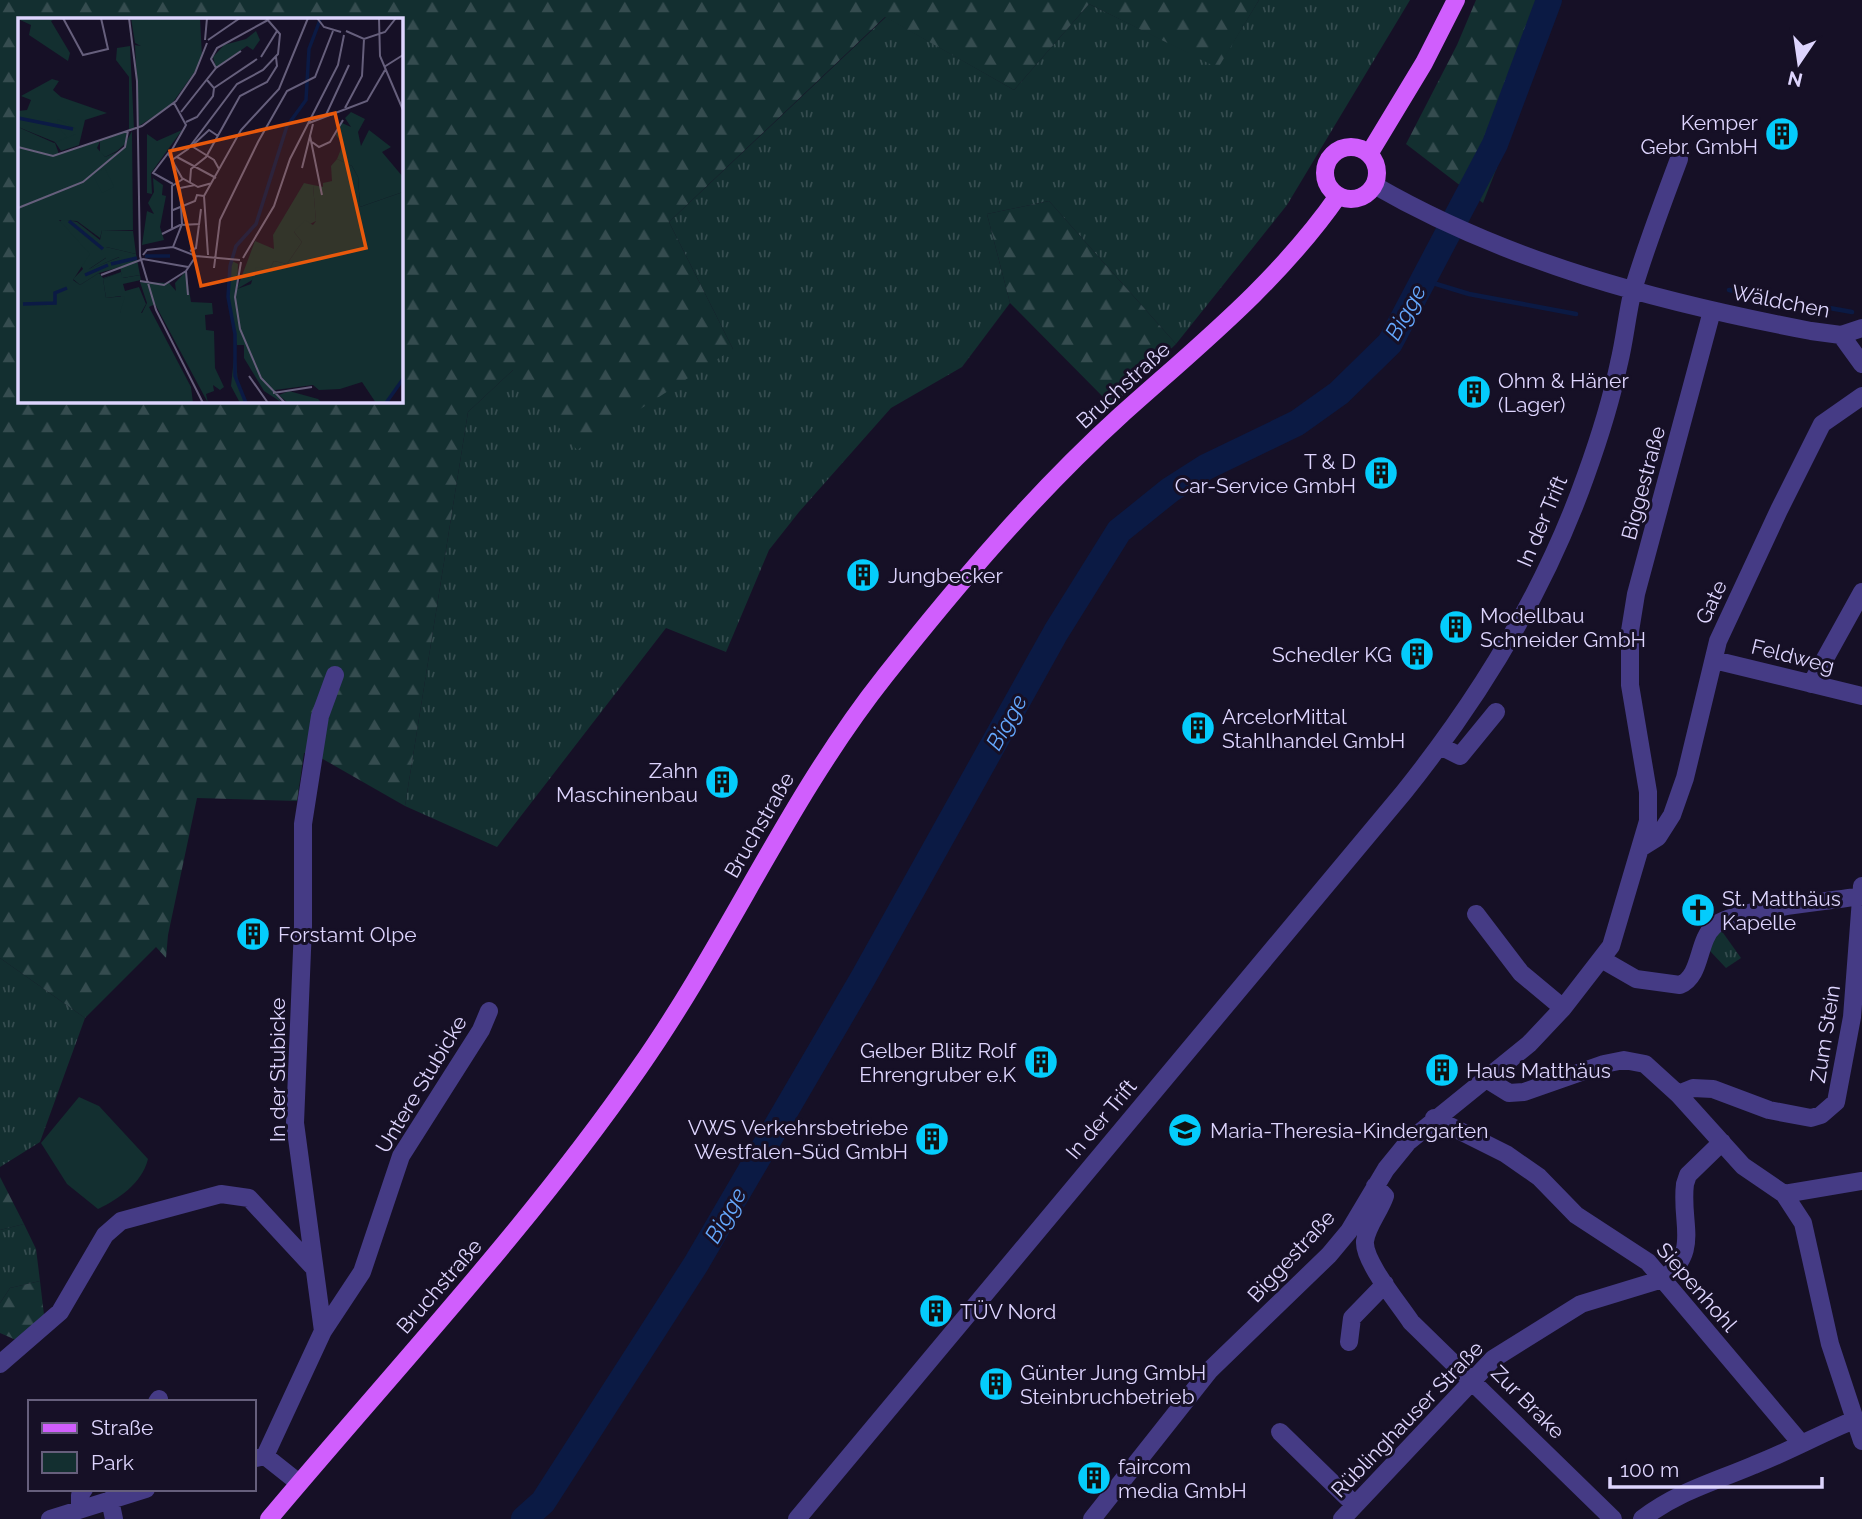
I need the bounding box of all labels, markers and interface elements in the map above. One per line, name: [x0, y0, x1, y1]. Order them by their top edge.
inset map: [18, 18, 402, 402]
north arrow: [1764, 28, 1834, 98]
text: N: [1786, 67, 1805, 92]
place label: Kemper Gebr. GmbH: [1640, 110, 1759, 159]
building icon: Kemper Gebr. GmbH: [1763, 115, 1801, 153]
street label: Wäldchen: [1730, 279, 1832, 323]
water label: Bigge: [1379, 280, 1431, 344]
street label: Bruchstraße: [1071, 336, 1175, 434]
place label: Ohm & Häner (Lager): [1498, 368, 1629, 417]
building icon: Ohm & Häner (Lager): [1455, 373, 1493, 411]
street label: Biggestraße: [1616, 423, 1670, 543]
place label: T & D Car-Service GmbH: [1175, 449, 1356, 498]
building icon: T & D Car-Service GmbH: [1362, 454, 1400, 492]
street label: In der Trift: [1512, 472, 1572, 570]
building icon: Jungbecker: [844, 556, 882, 594]
place label: Jungbecker: [888, 563, 1003, 588]
street label: Gate: [1690, 576, 1732, 628]
place label: Modellbau Schneider GmbH: [1480, 603, 1646, 652]
building icon: Modellbau Schneider GmbH: [1437, 608, 1475, 646]
street label: Feldweg: [1749, 634, 1837, 678]
building icon: Schedler KG: [1398, 635, 1436, 673]
place label: Schedler KG: [1272, 642, 1392, 667]
water label: Bigge: [980, 690, 1032, 754]
place label: ArcelorMittal Stahlhandel GmbH: [1222, 704, 1405, 753]
building icon: ArcelorMittal Stahlhandel GmbH: [1179, 709, 1217, 747]
place label: Zahn Maschinenbau: [556, 758, 698, 807]
building icon: Zahn Maschinenbau: [703, 763, 741, 801]
street label: Bruchstraße: [719, 768, 799, 882]
place label: St. Matthäus Kapelle: [1722, 886, 1841, 935]
church icon: St. Matthäus Kapelle: [1679, 891, 1717, 929]
building icon: Forstamt Olpe: [234, 915, 272, 953]
place label: Forstamt Olpe: [278, 922, 417, 947]
street label: Zum Stein: [1805, 983, 1845, 1085]
street label: In der Stubicke: [265, 998, 290, 1142]
street label: Untere Stubicke: [370, 1011, 472, 1157]
place label: Gelber Blitz Rolf Ehrengruber e.K: [859, 1038, 1017, 1087]
building icon: Gelber Blitz Rolf Ehrengruber e.K: [1022, 1043, 1060, 1081]
building icon: Haus Matthäus: [1423, 1051, 1461, 1089]
place label: Haus Matthäus: [1466, 1058, 1611, 1083]
street label: In der Trift: [1060, 1074, 1142, 1164]
school or university icon: Maria-Theresia-Kindergarten: [1166, 1111, 1204, 1149]
place label: VWS Verkehrsbetriebe Westfalen-Süd GmbH: [688, 1115, 908, 1164]
place label: Maria-Theresia-Kindergarten: [1210, 1118, 1488, 1143]
building icon: VWS Verkehrsbetriebe Westfalen-Süd GmbH: [913, 1120, 951, 1158]
water label: Bigge: [699, 1183, 751, 1247]
street label: Biggestraße: [1242, 1205, 1340, 1307]
street label: Bruchstraße: [391, 1233, 487, 1339]
street label: Siepenhohl: [1652, 1237, 1743, 1337]
building icon: TÜV Nord: [917, 1292, 955, 1330]
place label: TÜV Nord: [960, 1299, 1056, 1324]
street label: Rüblinghauser Straße: [1326, 1336, 1488, 1502]
place label: Günter Jung GmbH Steinbruchbetrieb: [1020, 1360, 1206, 1409]
street label: Zur Brake: [1486, 1360, 1570, 1444]
building icon: Günter Jung GmbH Steinbruchbetrieb: [977, 1365, 1015, 1403]
legend: [28, 1400, 256, 1491]
text: Straße: [91, 1415, 153, 1440]
scale bar: [1610, 1446, 1822, 1490]
text: Park: [91, 1450, 134, 1475]
place label: faircom media GmbH: [1118, 1454, 1247, 1503]
text: 100 m: [1620, 1457, 1679, 1482]
building icon: faircom media GmbH: [1075, 1459, 1113, 1497]

